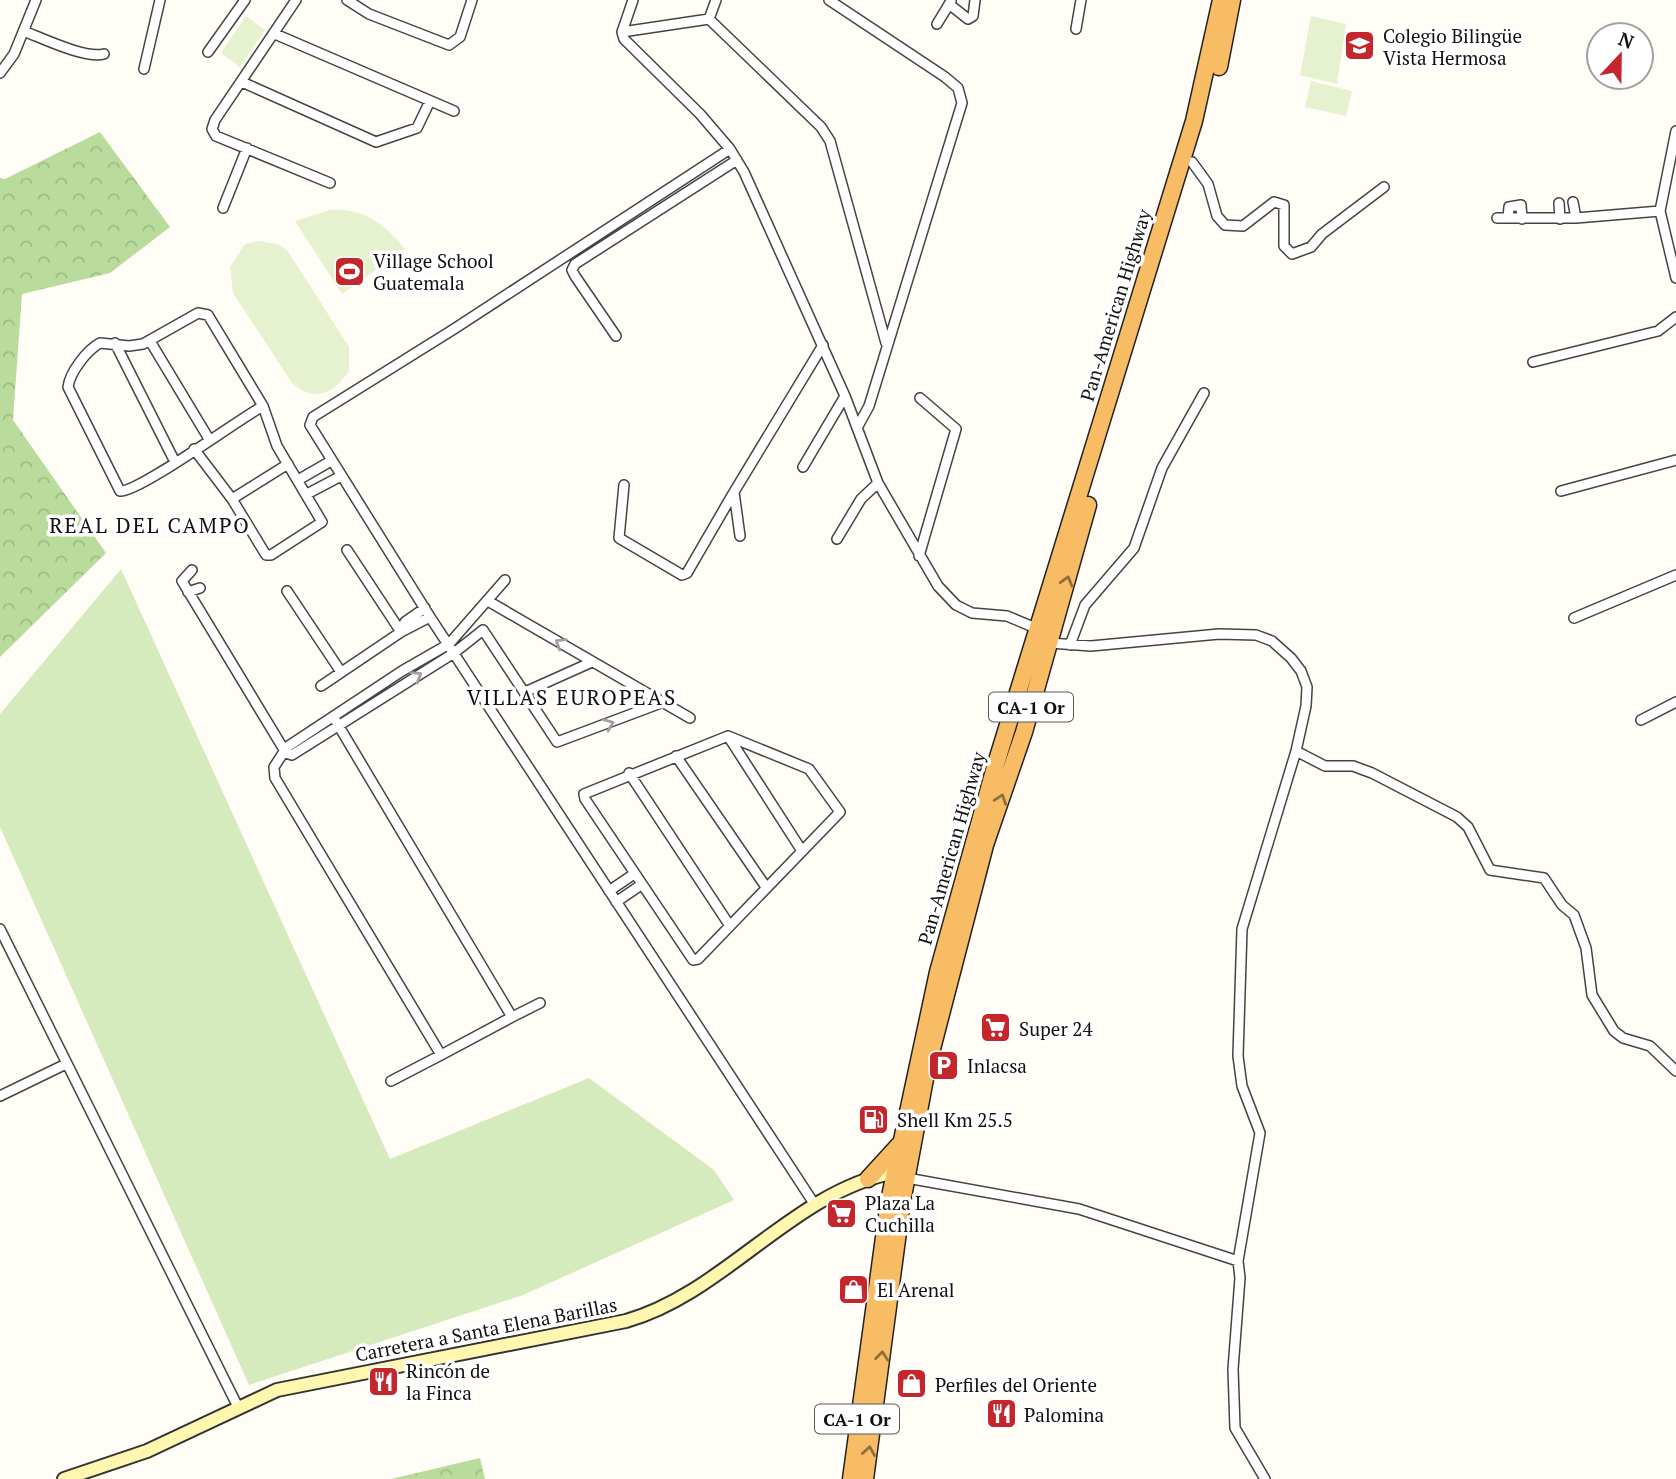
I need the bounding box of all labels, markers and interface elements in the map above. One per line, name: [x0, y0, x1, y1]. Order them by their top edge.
north arrow: [1585, 21, 1655, 91]
place label: Colegio Bilingüe Vista Hermosa: [1383, 23, 1522, 70]
text: N: [1615, 25, 1638, 54]
school or university icon: Colegio Bilingüe Vista Hermosa: [1343, 29, 1377, 63]
street label: Pan-American Highway: [1074, 206, 1156, 404]
place label: Village School Guatemala: [373, 248, 494, 295]
sports icon: Village School Guatemala: [333, 254, 367, 288]
district label: REAL DEL CAMPO: [49, 511, 251, 539]
one-way arrow: [1059, 576, 1074, 588]
one-way arrow: [555, 638, 568, 651]
one-way arrow: [410, 671, 423, 684]
district label: VILLAS EUROPEAS: [467, 683, 677, 711]
road number: CA-1 Or: [989, 692, 1073, 722]
one-way arrow: [603, 718, 615, 732]
street label: Pan-American Highway: [911, 748, 991, 947]
one-way arrow: [993, 793, 1007, 806]
supermarket icon: Super 24: [979, 1011, 1013, 1045]
place label: Super 24: [1019, 1016, 1093, 1041]
parking icon: Inlacsa: [927, 1048, 961, 1082]
place label: Inlacsa: [967, 1053, 1027, 1078]
fuel station icon: Shell Km 25.5: [857, 1102, 891, 1136]
place label: Shell Km 25.5: [897, 1107, 1013, 1132]
place label: Plaza La Cuchilla: [865, 1190, 936, 1237]
supermarket icon: Plaza La Cuchilla: [825, 1196, 859, 1230]
shop icon: El Arenal: [837, 1272, 871, 1306]
place label: El Arenal: [877, 1277, 954, 1302]
street label: Carretera a Santa Elena Barillas: [353, 1291, 619, 1367]
one-way arrow: [874, 1350, 889, 1362]
place label: Rincón de la Finca: [406, 1358, 490, 1405]
restaurant icon: Rincón de la Finca: [366, 1364, 400, 1398]
shop icon: Perfiles del Oriente: [895, 1367, 929, 1401]
place label: Perfiles del Oriente: [935, 1372, 1097, 1397]
restaurant icon: Palomina: [984, 1397, 1018, 1431]
place label: Palomina: [1024, 1402, 1105, 1427]
road number: CA-1 Or: [815, 1404, 899, 1434]
one-way arrow: [861, 1445, 876, 1457]

